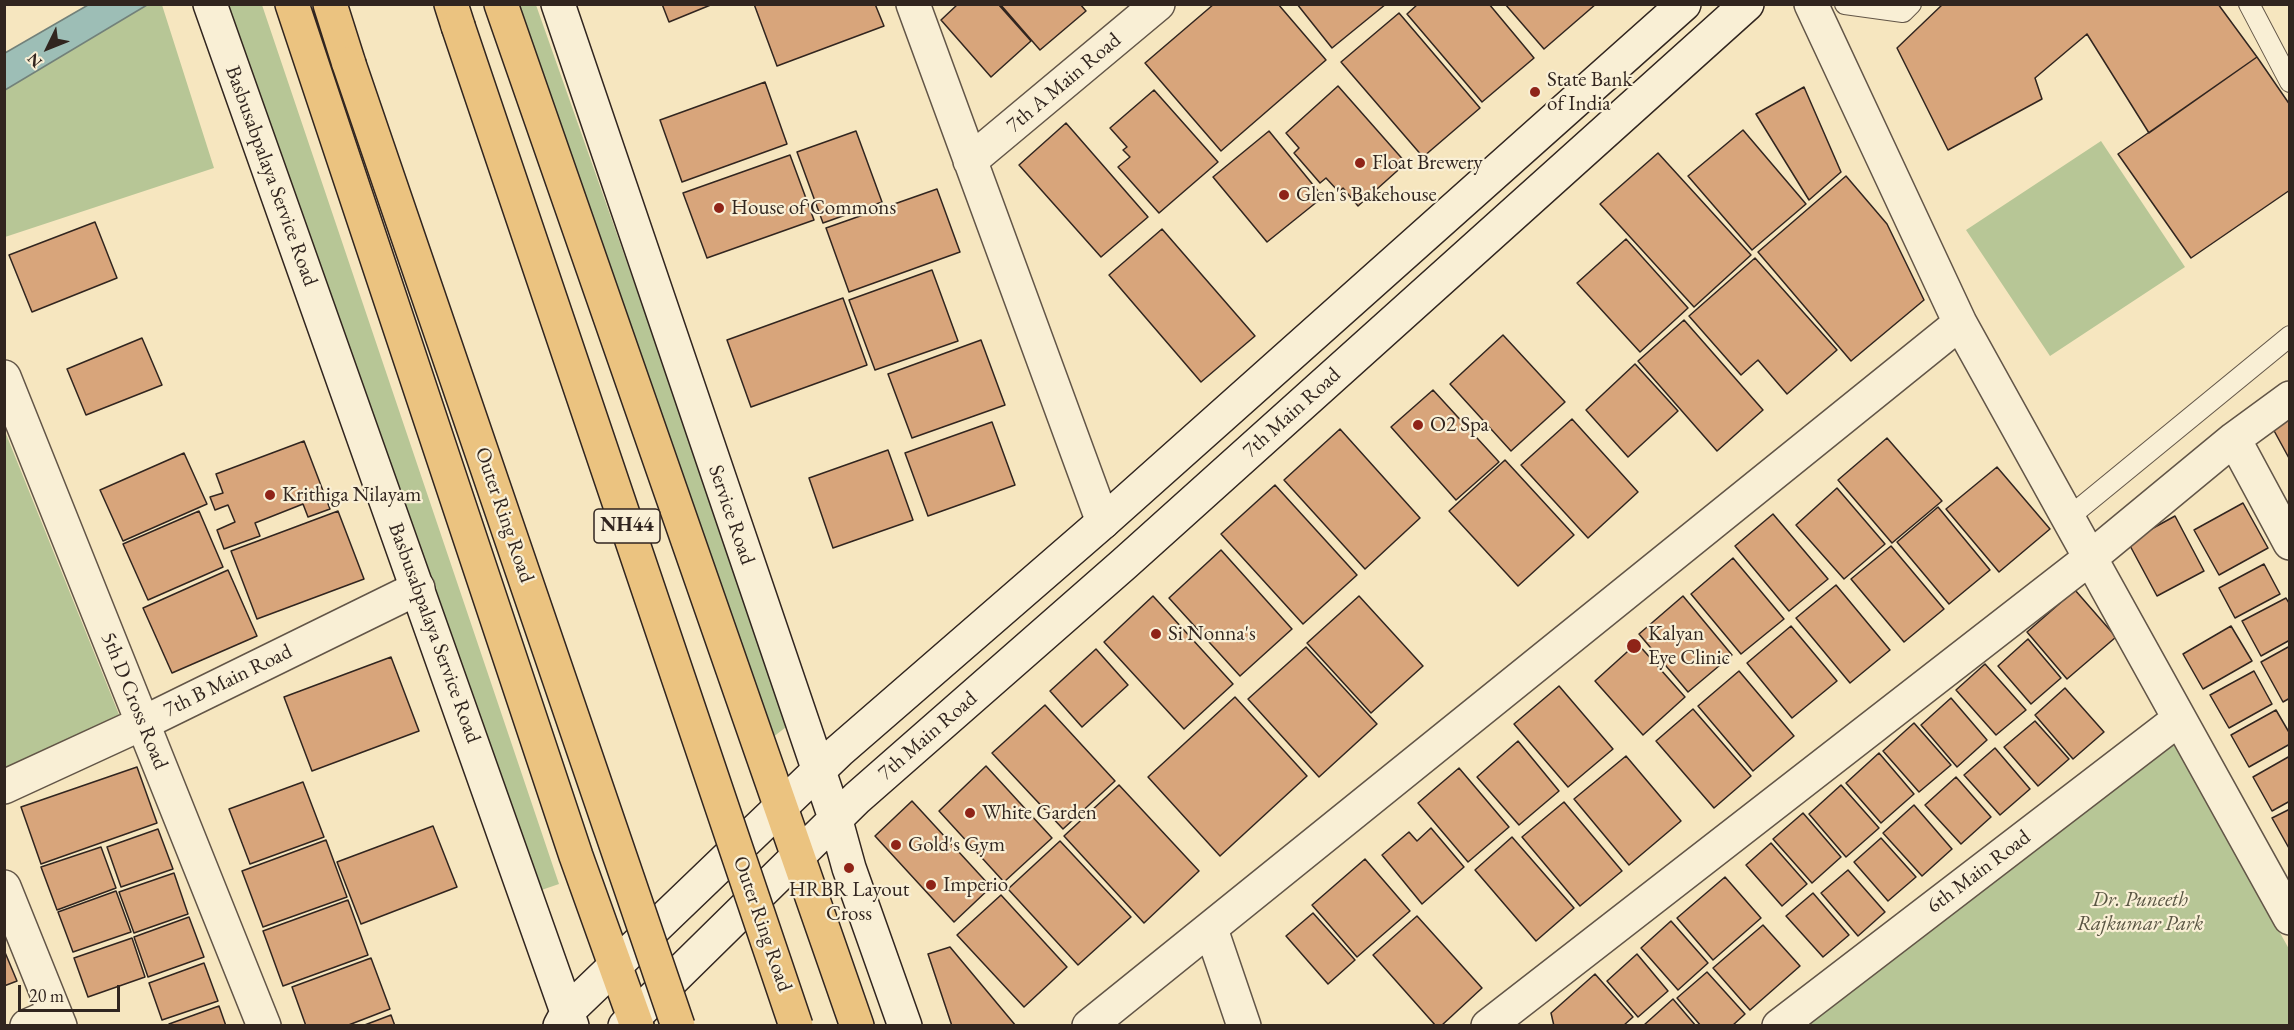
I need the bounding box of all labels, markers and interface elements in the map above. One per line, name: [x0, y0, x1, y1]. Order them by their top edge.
north arrow: [18, 18, 78, 78]
street label: 7th A Main Road: [1002, 28, 1126, 138]
text: N: [22, 49, 47, 73]
street label: Basbusabpalaya Service Road: [219, 62, 323, 290]
place label: State Bank of India: [1547, 67, 1632, 117]
marker: State Bank of India: [1528, 85, 1542, 99]
place label: Float Brewery: [1372, 150, 1483, 176]
marker: Float Brewery: [1353, 156, 1367, 170]
place label: Glen's Bakehouse: [1296, 182, 1437, 208]
marker: Glen's Bakehouse: [1277, 188, 1291, 202]
place label: House of Commons: [731, 195, 896, 221]
marker: House of Commons: [712, 201, 726, 215]
street label: 7th Main Road: [1238, 362, 1346, 464]
place label: O2 Spa: [1430, 412, 1489, 438]
marker: O2 Spa: [1411, 418, 1425, 432]
street label: Outer Ring Road: [469, 444, 539, 586]
street label: Service Road: [702, 462, 760, 568]
place label: Krithiga Nilayam: [282, 482, 421, 508]
marker: Krithiga Nilayam: [263, 488, 277, 502]
road number: NH44: [594, 509, 660, 543]
street label: Basbusabpalaya Service Road: [382, 519, 486, 747]
place label: Si Nonna's: [1168, 621, 1256, 647]
place label: Kalyan Eye Clinic: [1648, 621, 1730, 671]
marker: Si Nonna's: [1149, 627, 1163, 641]
street label: 5th D Cross Road: [95, 629, 173, 773]
marker: Kalyan Eye Clinic: [1625, 637, 1643, 655]
street label: 7th B Main Road: [160, 639, 296, 723]
street label: 7th Main Road: [873, 686, 983, 786]
place label: White Garden: [982, 800, 1097, 826]
marker: White Garden: [963, 806, 977, 820]
street label: 6th Main Road: [1922, 825, 2036, 919]
place label: Gold's Gym: [908, 832, 1005, 858]
marker: Gold's Gym: [889, 838, 903, 852]
street label: Outer Ring Road: [727, 853, 797, 995]
marker: HRBR Layout Cross: [842, 861, 856, 875]
place label: Imperio: [943, 872, 1008, 898]
place label: HRBR Layout Cross: [789, 877, 909, 927]
marker: Imperio: [924, 878, 938, 892]
park label: Dr. Puneeth Rajkumar Park: [2077, 887, 2203, 937]
scale bar: [21, 973, 123, 1011]
text: 20 m: [29, 984, 64, 1007]

